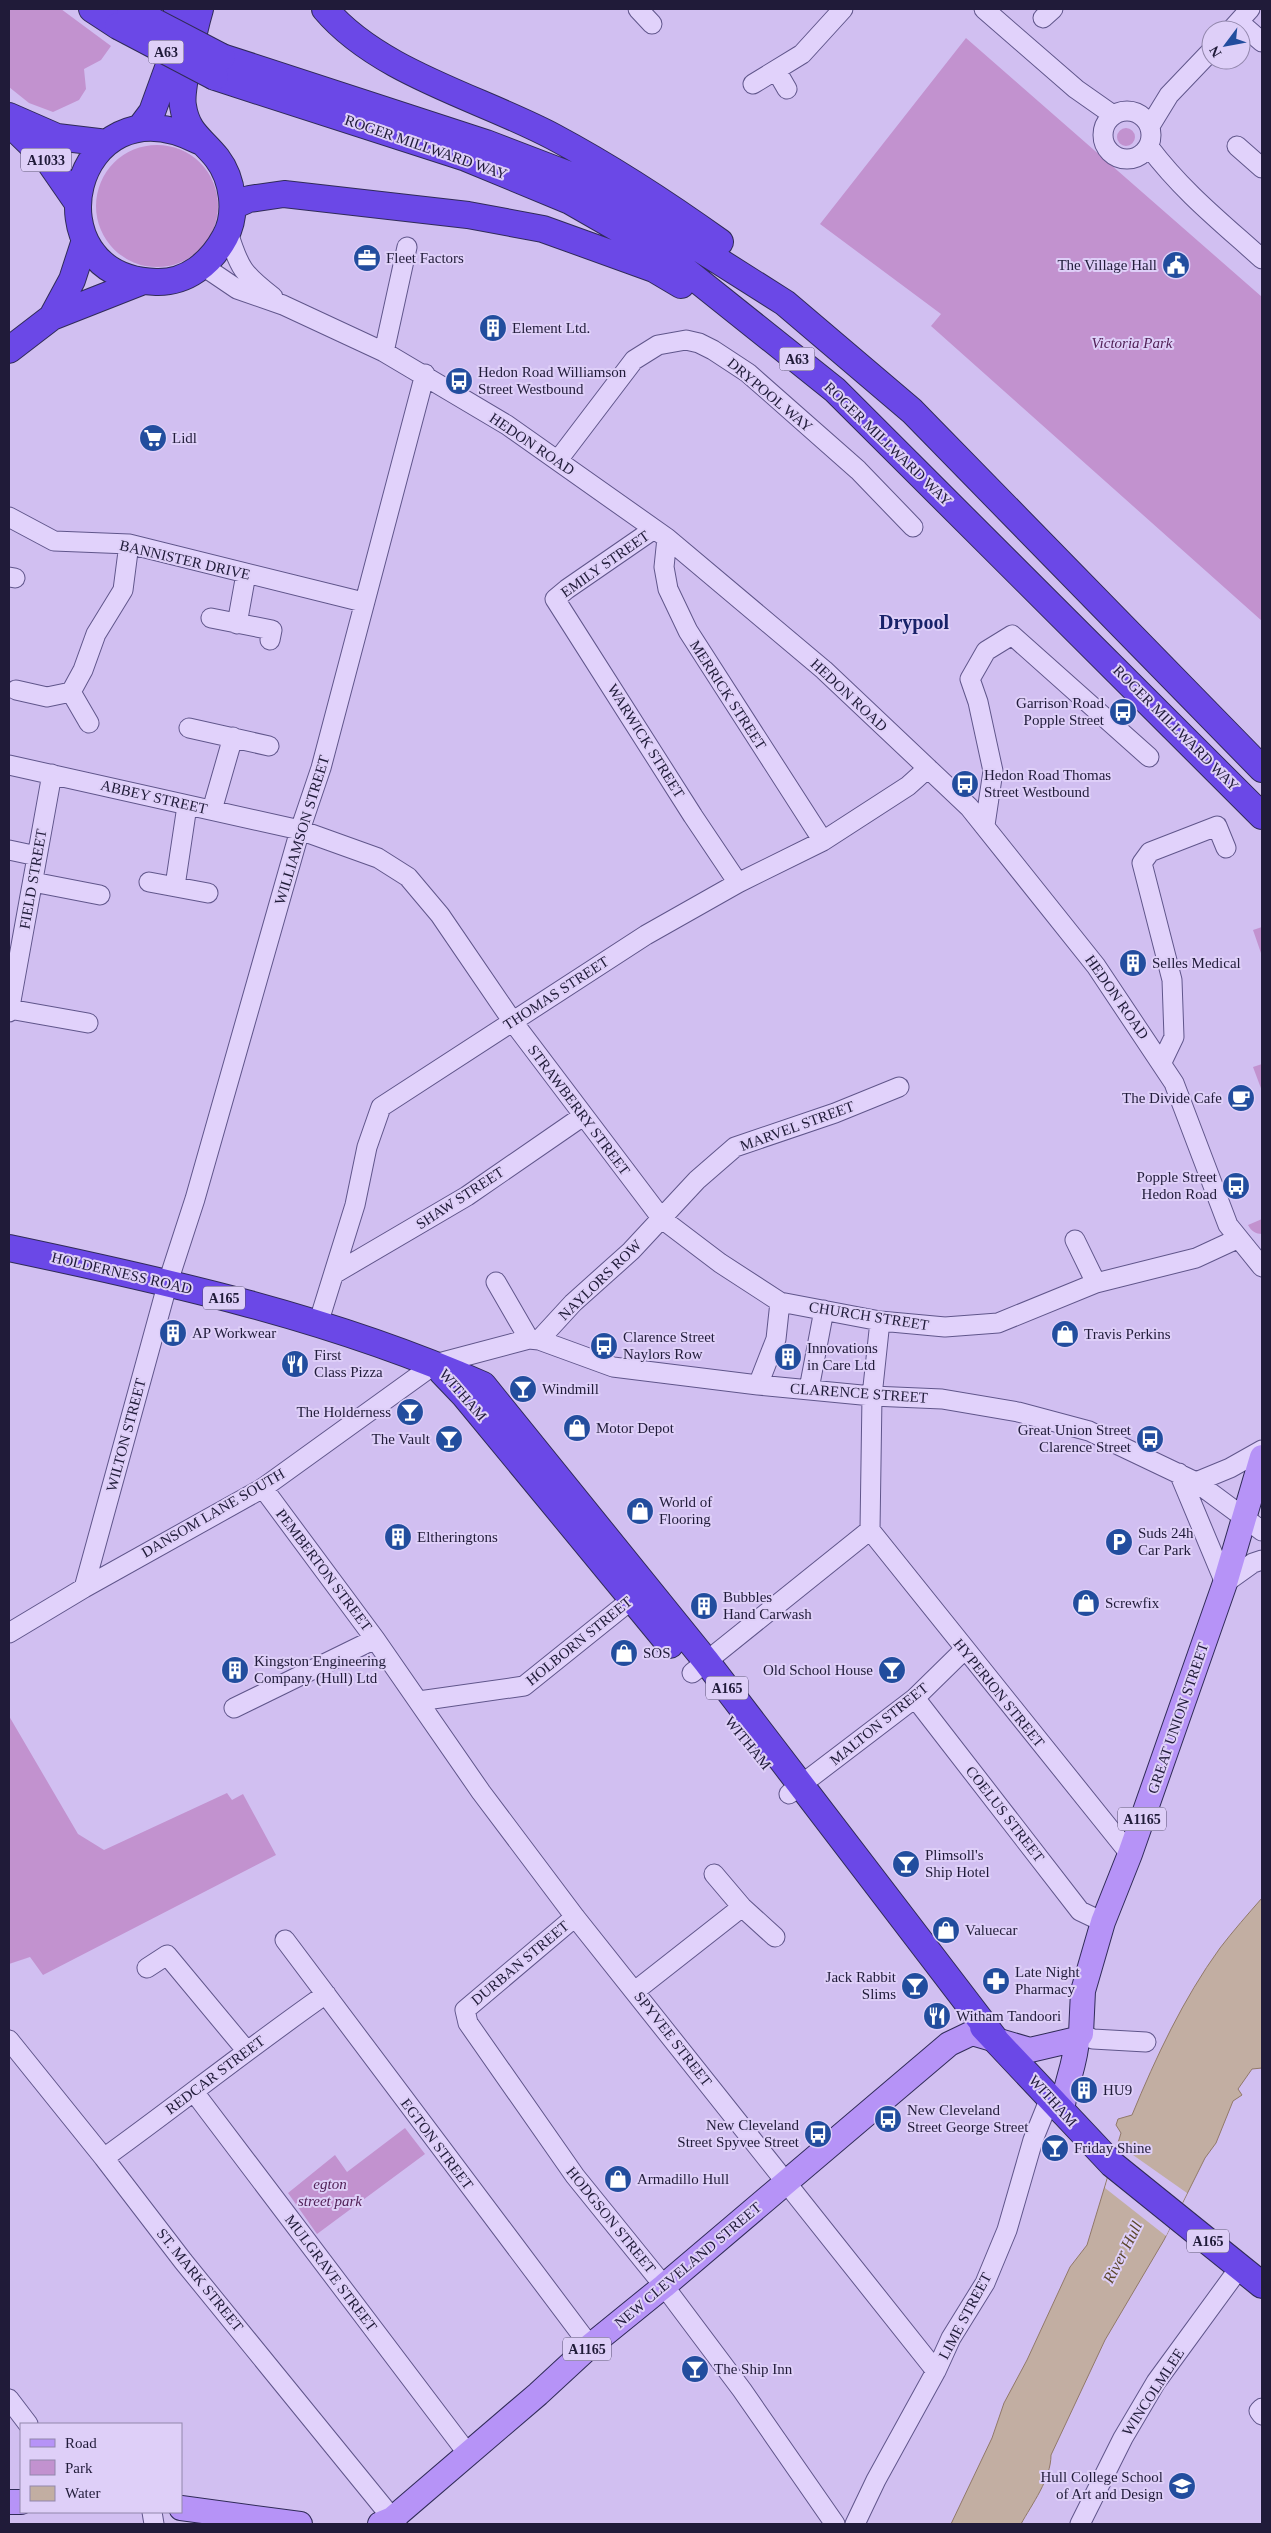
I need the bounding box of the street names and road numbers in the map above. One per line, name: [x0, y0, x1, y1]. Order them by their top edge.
road number: A63: [148, 41, 184, 64]
street label: ROGER MILLWARD WAY: [343, 112, 509, 182]
road number: A1033: [21, 148, 71, 172]
road number: A63: [780, 348, 814, 370]
street label: DRYPOOL WAY: [724, 355, 816, 435]
street label: ROGER MILLWARD WAY: [821, 379, 955, 509]
street label: HEDON ROAD: [487, 410, 578, 478]
street label: EMILY STREET: [558, 528, 652, 600]
street label: BANNISTER DRIVE: [118, 537, 252, 583]
street label: MERRICK STREET: [687, 637, 769, 753]
street label: HEDON ROAD: [807, 655, 891, 735]
street label: ROGER MILLWARD WAY: [1110, 662, 1242, 794]
street label: WARWICK STREET: [604, 681, 688, 801]
street label: WILLIAMSON STREET: [272, 753, 332, 907]
street label: ABBEY STREET: [99, 777, 209, 817]
street label: FIELD STREET: [16, 828, 50, 930]
street label: HEDON ROAD: [1082, 952, 1152, 1042]
street label: THOMAS STREET: [500, 953, 612, 1033]
street label: STRAWBERRY STREET: [525, 1042, 633, 1178]
street label: MARVEL STREET: [738, 1098, 856, 1154]
street label: SHAW STREET: [413, 1164, 507, 1232]
street label: NAYLORS ROW: [556, 1236, 645, 1323]
street label: HOLDERNESS ROAD: [50, 1249, 194, 1297]
road number: A165: [203, 1286, 245, 1310]
street label: CHURCH STREET: [808, 1299, 930, 1333]
street label: WITHAM: [436, 1366, 490, 1424]
street label: WILTON STREET: [103, 1377, 149, 1493]
street label: CLARENCE STREET: [790, 1380, 928, 1406]
street label: DANSOM LANE SOUTH: [139, 1465, 288, 1561]
street label: PEMBERTON STREET: [273, 1506, 375, 1634]
street label: HOLBORN STREET: [523, 1593, 635, 1689]
street label: HYPERION STREET: [950, 1636, 1048, 1750]
street label: GREAT UNION STREET: [1145, 1640, 1211, 1796]
road number: A165: [706, 1676, 748, 1700]
street label: MALTON STREET: [827, 1680, 931, 1768]
street label: WITHAM: [722, 1713, 774, 1773]
street label: COELUS STREET: [963, 1763, 1047, 1865]
road number: A1165: [1118, 1808, 1166, 1830]
street label: DURBAN STREET: [468, 1918, 572, 2008]
street label: SPYVEE STREET: [631, 1989, 715, 2089]
street label: REDCAR STREET: [162, 2033, 268, 2117]
street label: WITHAM: [1026, 2072, 1080, 2130]
street label: EGTON STREET: [398, 2096, 476, 2192]
street label: HODGSON STREET: [563, 2164, 659, 2276]
street label: NEW CLEVELAND STREET: [611, 2199, 765, 2331]
street label: MULGRAVE STREET: [282, 2212, 380, 2334]
street label: ST. MARK STREET: [154, 2225, 246, 2335]
road number: A165: [1187, 2230, 1229, 2252]
street label: LIME STREET: [936, 2270, 994, 2362]
road number: A1165: [563, 2338, 611, 2360]
street label: WINCOLMLEE: [1119, 2345, 1187, 2439]

